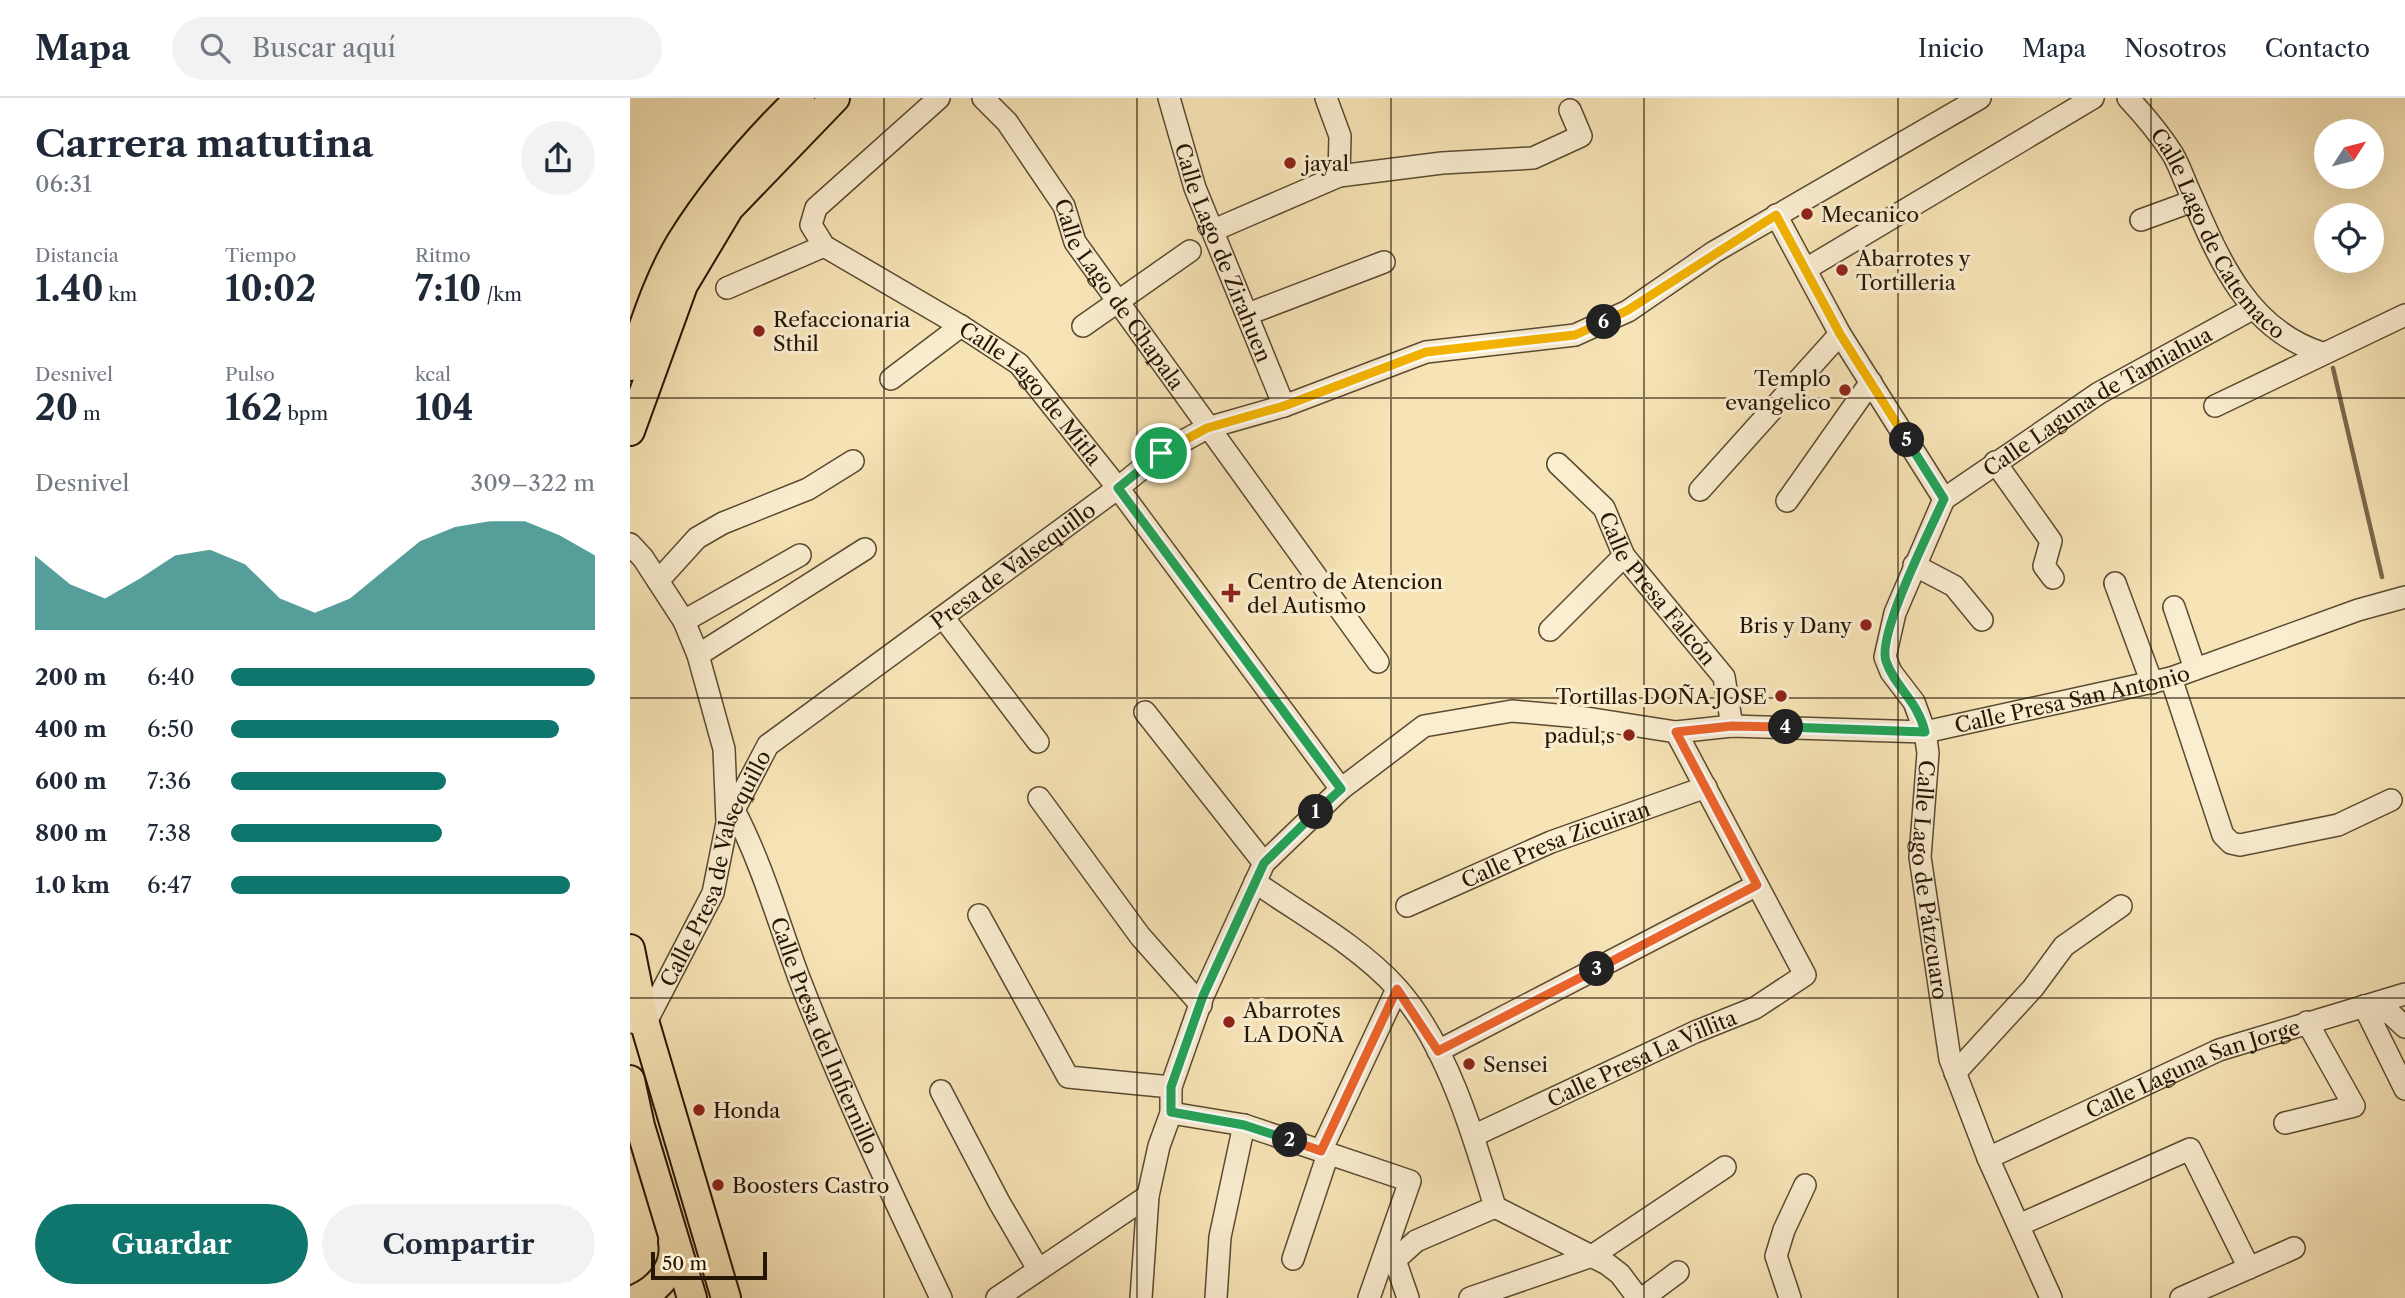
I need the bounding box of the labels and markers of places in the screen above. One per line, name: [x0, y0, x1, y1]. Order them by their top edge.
place label: jayal: [1300, 151, 1349, 176]
marker: jayal: [1282, 155, 1298, 171]
place label: Mecanico: [1821, 202, 1919, 227]
marker: Mecanico: [1799, 206, 1815, 222]
place label: Abarrotes y Tortilleria: [1855, 246, 1971, 295]
marker: Abarrotes y Tortilleria: [1834, 262, 1850, 278]
pin: 6: [1586, 304, 1622, 340]
place label: Refaccionaria Sthil: [773, 307, 911, 356]
marker: Refaccionaria Sthil: [751, 323, 767, 339]
place label: Templo evangelico: [1725, 366, 1831, 415]
marker: Templo evangelico: [1837, 382, 1853, 398]
pin: 5: [1890, 422, 1924, 458]
pin: [1131, 423, 1191, 483]
place label: Centro de Atencion del Autismo: [1247, 569, 1443, 618]
marker: Centro de Atencion del Autismo: [1221, 583, 1241, 603]
place label: Bris y Dany: [1739, 613, 1852, 638]
marker: Bris y Dany: [1858, 617, 1874, 633]
place label: Tortillas DOÑA JOSE: [1556, 684, 1767, 709]
marker: Tortillas DOÑA JOSE: [1773, 688, 1789, 704]
pin: 4: [1768, 710, 1804, 744]
place label: padul,s: [1544, 723, 1615, 748]
marker: padul,s: [1621, 727, 1637, 743]
pin: 1: [1298, 794, 1334, 830]
pin: 3: [1580, 952, 1614, 986]
place label: Abarrotes LA DOÑA: [1242, 998, 1345, 1047]
marker: Abarrotes LA DOÑA: [1221, 1014, 1237, 1030]
place label: Sensei: [1483, 1052, 1548, 1077]
marker: Sensei: [1461, 1056, 1477, 1072]
place label: Honda: [713, 1098, 781, 1123]
marker: Honda: [691, 1102, 707, 1118]
pin: 2: [1272, 1122, 1308, 1158]
place label: Boosters Castro: [732, 1173, 889, 1198]
marker: Boosters Castro: [710, 1177, 726, 1193]

